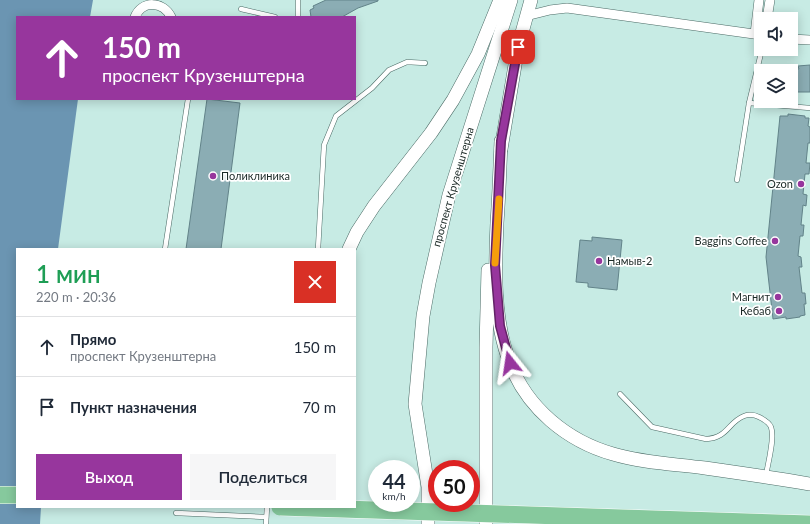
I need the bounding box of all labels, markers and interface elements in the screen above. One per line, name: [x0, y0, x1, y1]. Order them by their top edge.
map controls: [754, 12, 798, 108]
button: sound: [754, 12, 798, 56]
text: 150 m: [102, 30, 181, 64]
pin: [501, 30, 535, 64]
icon: ahead: [36, 32, 88, 84]
icon: arrive: [507, 36, 529, 58]
text: проспект Крузенштерна: [102, 64, 305, 86]
button: layers: [754, 64, 798, 108]
street label: проспект Крузенштерна: [429, 126, 476, 248]
place label: Поликлиника: [221, 169, 290, 182]
marker: Поликлиника: [208, 171, 218, 181]
place label: Ozon: [767, 177, 793, 190]
marker: Ozon: [796, 179, 806, 189]
place label: Baggins Coffee: [695, 234, 767, 247]
marker: Baggins Coffee: [770, 236, 780, 246]
place label: Намыв-2: [607, 254, 652, 267]
marker: Намыв-2: [594, 256, 604, 266]
text: 1 мин: [36, 259, 100, 288]
button: close: [294, 261, 336, 303]
text: 220 m · 20:36: [36, 289, 116, 305]
place label: Магнит: [732, 290, 770, 303]
marker: Магнит: [773, 292, 783, 302]
place label: Кебаб: [740, 304, 771, 317]
marker: Кебаб: [774, 306, 784, 316]
text: Прямо: [70, 330, 116, 348]
icon: ahead: [36, 336, 58, 358]
text: 150 m: [294, 338, 336, 356]
position arrow: [489, 342, 531, 384]
text: проспект Крузенштерна: [70, 348, 216, 364]
icon: arrive: [36, 396, 58, 418]
text: Пункт назначения: [70, 398, 197, 416]
text: 70 m: [302, 398, 336, 416]
button: Выход: [36, 454, 182, 500]
button: Поделиться: [190, 454, 336, 500]
speed limit sign: 50: [428, 460, 480, 512]
text: 44: [382, 469, 406, 493]
text: km/h: [382, 490, 406, 502]

